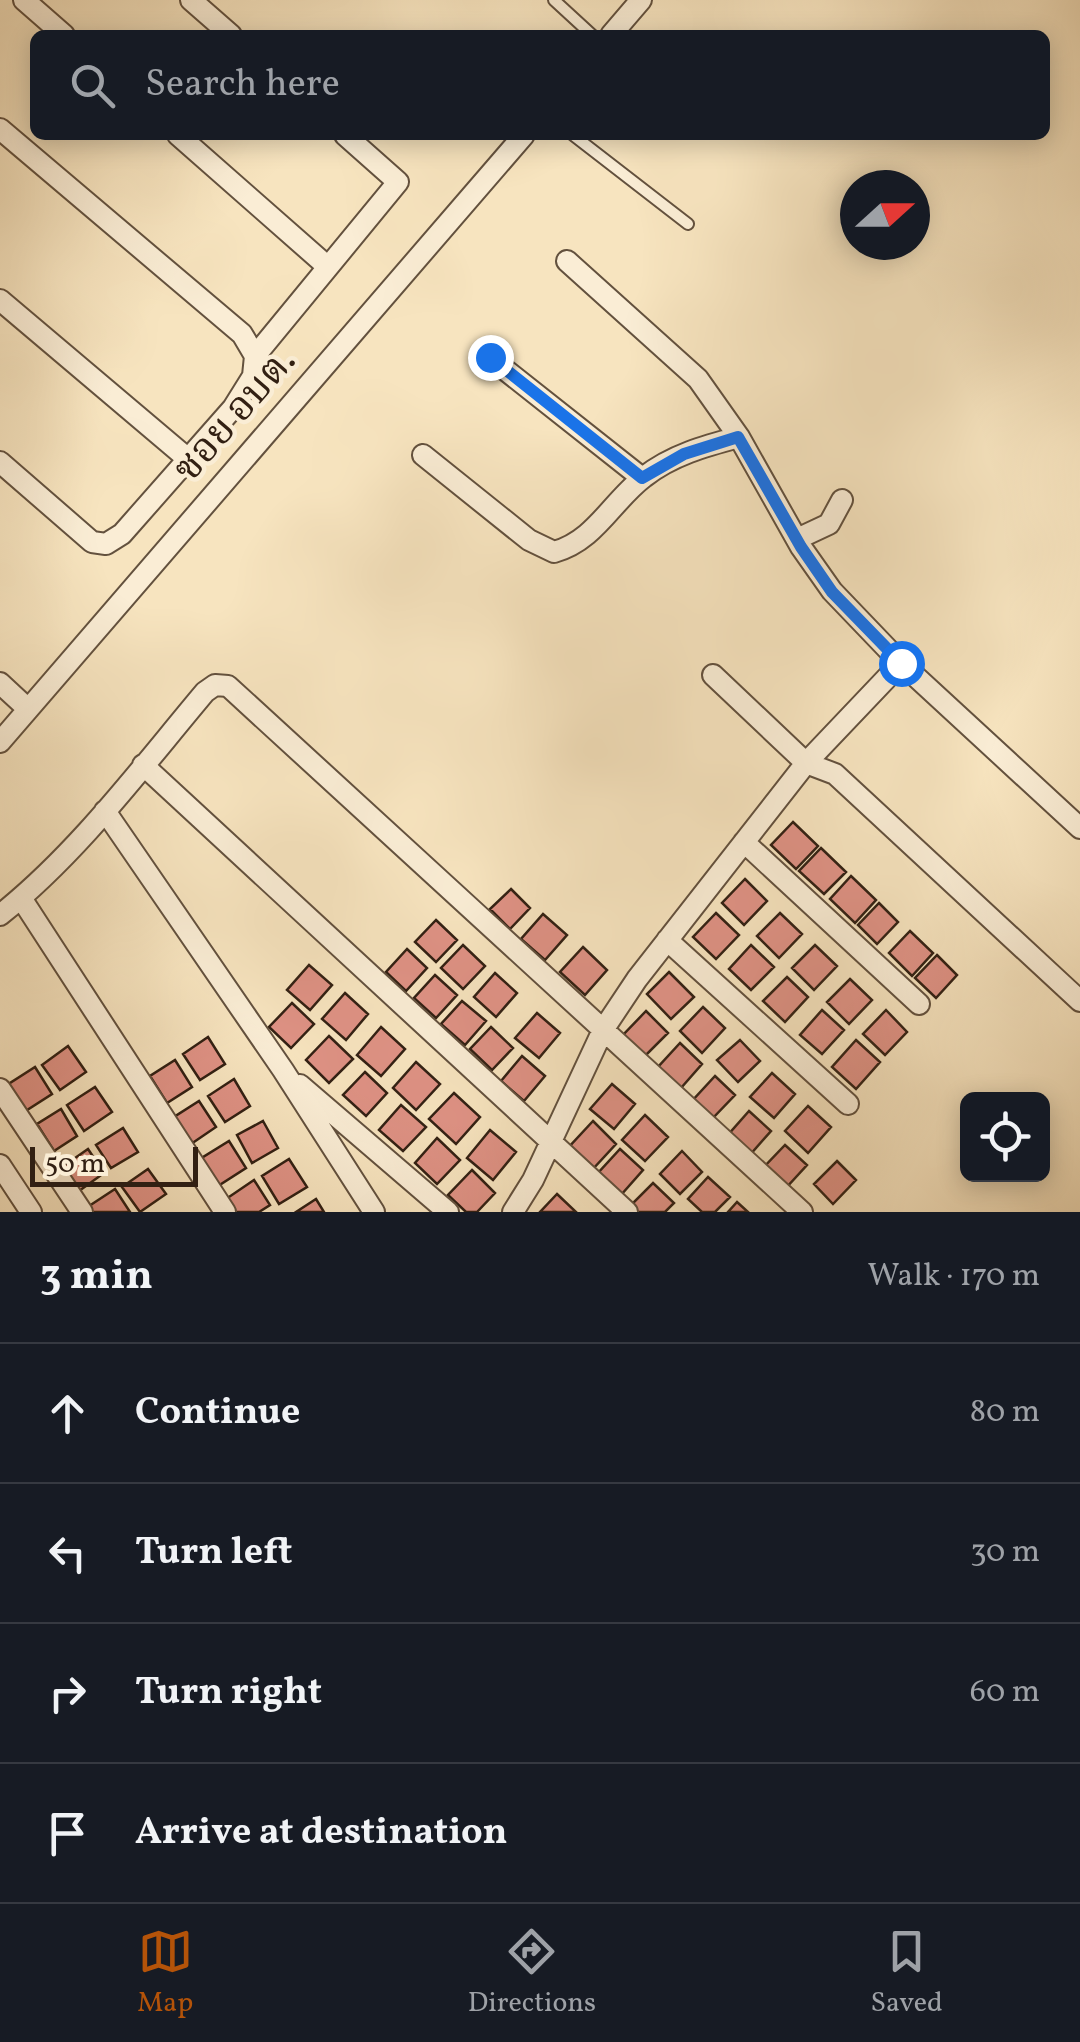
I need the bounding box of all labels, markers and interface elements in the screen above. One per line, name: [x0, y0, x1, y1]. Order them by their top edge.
search box: [30, 30, 1050, 140]
icon: search: [65, 58, 120, 113]
text: Search here: [145, 59, 340, 112]
north arrow: [840, 170, 930, 260]
route end: [468, 335, 514, 381]
street label: ซอย อบต.: [161, 336, 311, 496]
route start: [879, 641, 925, 687]
map controls: [960, 1092, 1050, 1182]
button: locate: [960, 1092, 1050, 1182]
scale bar: [30, 1142, 198, 1186]
text: 50 m: [45, 1145, 105, 1184]
text: 3 min: [40, 1248, 153, 1307]
text: Walk · 170 m: [868, 1255, 1040, 1299]
icon: ahead: [40, 1386, 95, 1441]
text: Continue: [135, 1387, 300, 1440]
text: 80 m: [970, 1391, 1040, 1435]
icon: left: [40, 1526, 95, 1581]
text: Turn left: [135, 1527, 292, 1580]
text: 30 m: [970, 1531, 1040, 1575]
icon: right: [40, 1666, 95, 1721]
text: Turn right: [135, 1667, 322, 1720]
text: 60 m: [970, 1671, 1040, 1715]
icon: arrive: [40, 1806, 95, 1861]
text: Arrive at destination: [135, 1807, 508, 1860]
tab: Map: [137, 1924, 193, 2023]
tab: Directions: [468, 1924, 596, 2023]
tab: Saved: [871, 1924, 943, 2023]

